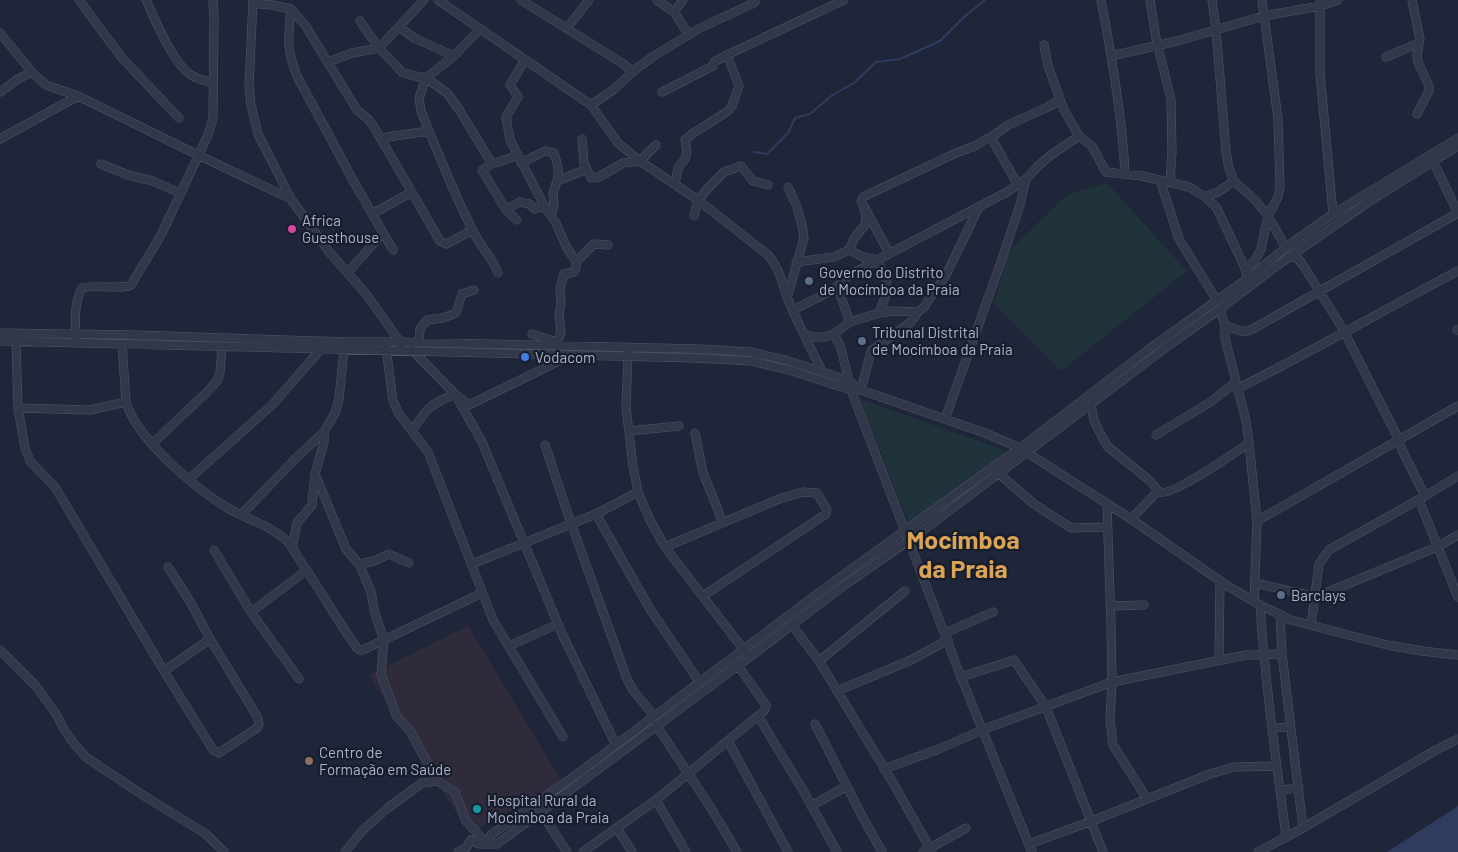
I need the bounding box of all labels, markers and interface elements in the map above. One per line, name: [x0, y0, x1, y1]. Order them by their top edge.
place label: Africa Guesthouse: [302, 211, 379, 246]
marker: Africa Guesthouse: [286, 223, 298, 235]
place label: Governo do Distrito de Mocímboa da Praia: [819, 263, 960, 298]
marker: Governo do Distrito de Mocímboa da Praia: [803, 275, 815, 287]
place label: Tribunal Distrital de Mocímboa da Praia: [872, 323, 1013, 358]
marker: Tribunal Distrital de Mocímboa da Praia: [856, 335, 868, 347]
place label: Vodacom: [535, 348, 595, 366]
marker: Vodacom: [519, 351, 531, 363]
district label: Mocímboa da Praia: [906, 524, 1020, 583]
place label: Barclays: [1291, 586, 1346, 604]
marker: Barclays: [1275, 589, 1287, 601]
place label: Centro de Formação em Saúde: [319, 743, 451, 778]
marker: Centro de Formação em Saúde: [303, 755, 315, 767]
place label: Hospital Rural da Mocimboa da Praia: [487, 791, 609, 826]
marker: Hospital Rural da Mocimboa da Praia: [471, 803, 483, 815]

